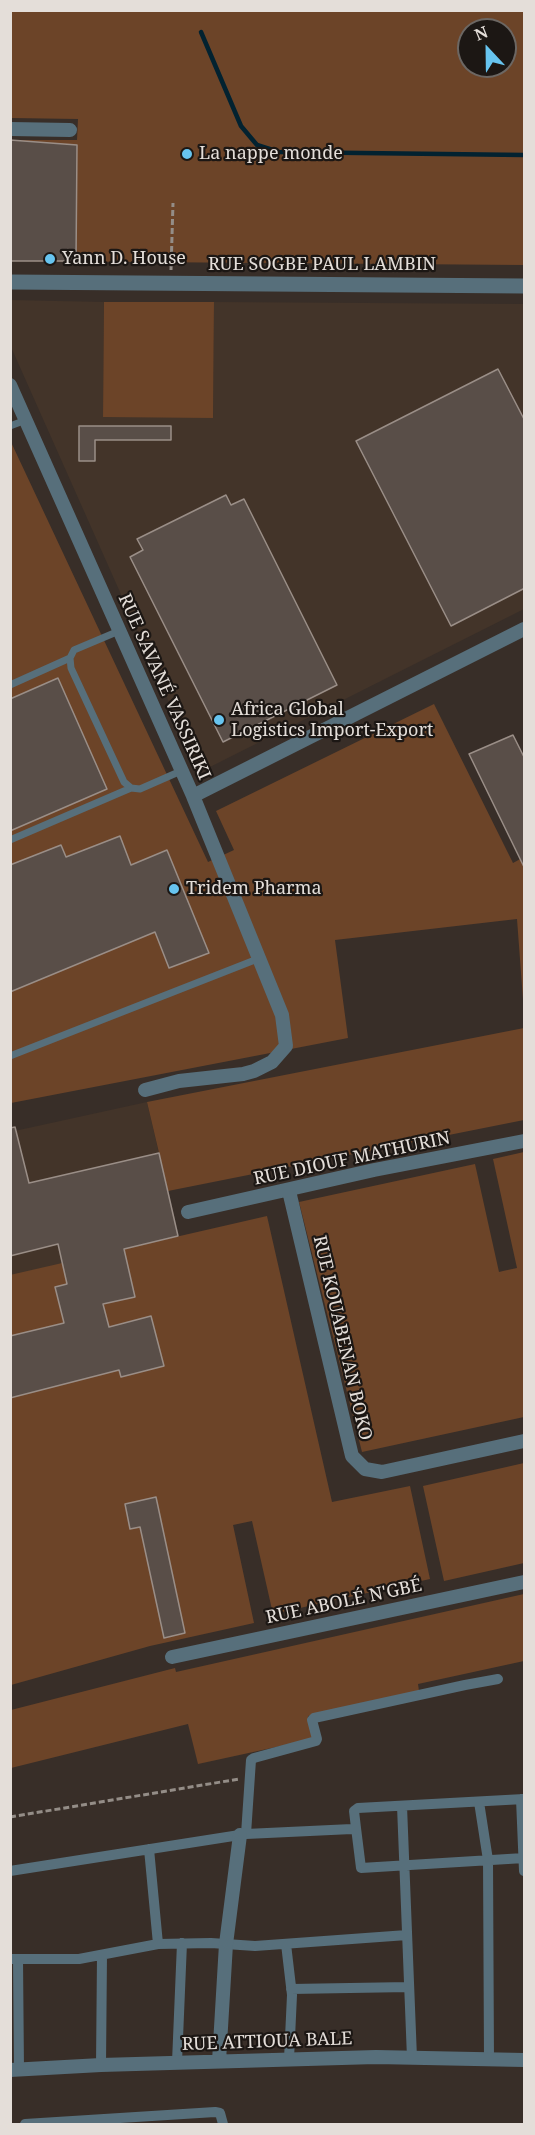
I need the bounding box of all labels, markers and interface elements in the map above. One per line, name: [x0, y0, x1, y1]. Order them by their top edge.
north arrow: [457, 18, 517, 78]
text: N: [471, 21, 491, 46]
place label: La nappe monde: [199, 143, 343, 165]
marker: La nappe monde: [180, 147, 194, 161]
place label: Yann D. House: [62, 248, 186, 270]
marker: Yann D. House: [43, 252, 57, 266]
street label: RUE SOGBE PAUL LAMBIN: [208, 254, 436, 276]
street label: RUE SAVANÉ VASSIRIKI: [113, 591, 215, 783]
place label: Africa Global Logistics Import-Export: [231, 699, 433, 742]
marker: Africa Global Logistics Import-Export: [212, 713, 226, 727]
place label: Tridem Pharma: [186, 878, 322, 900]
marker: Tridem Pharma: [167, 882, 181, 896]
street label: RUE DIOUF MATHURIN: [252, 1128, 452, 1190]
street label: RUE KOUABENAN BOKO: [308, 1233, 376, 1443]
street label: RUE ABOLÉ N'GBÉ: [264, 1575, 424, 1629]
street label: RUE ATTIOUA BALE: [181, 2028, 353, 2056]

